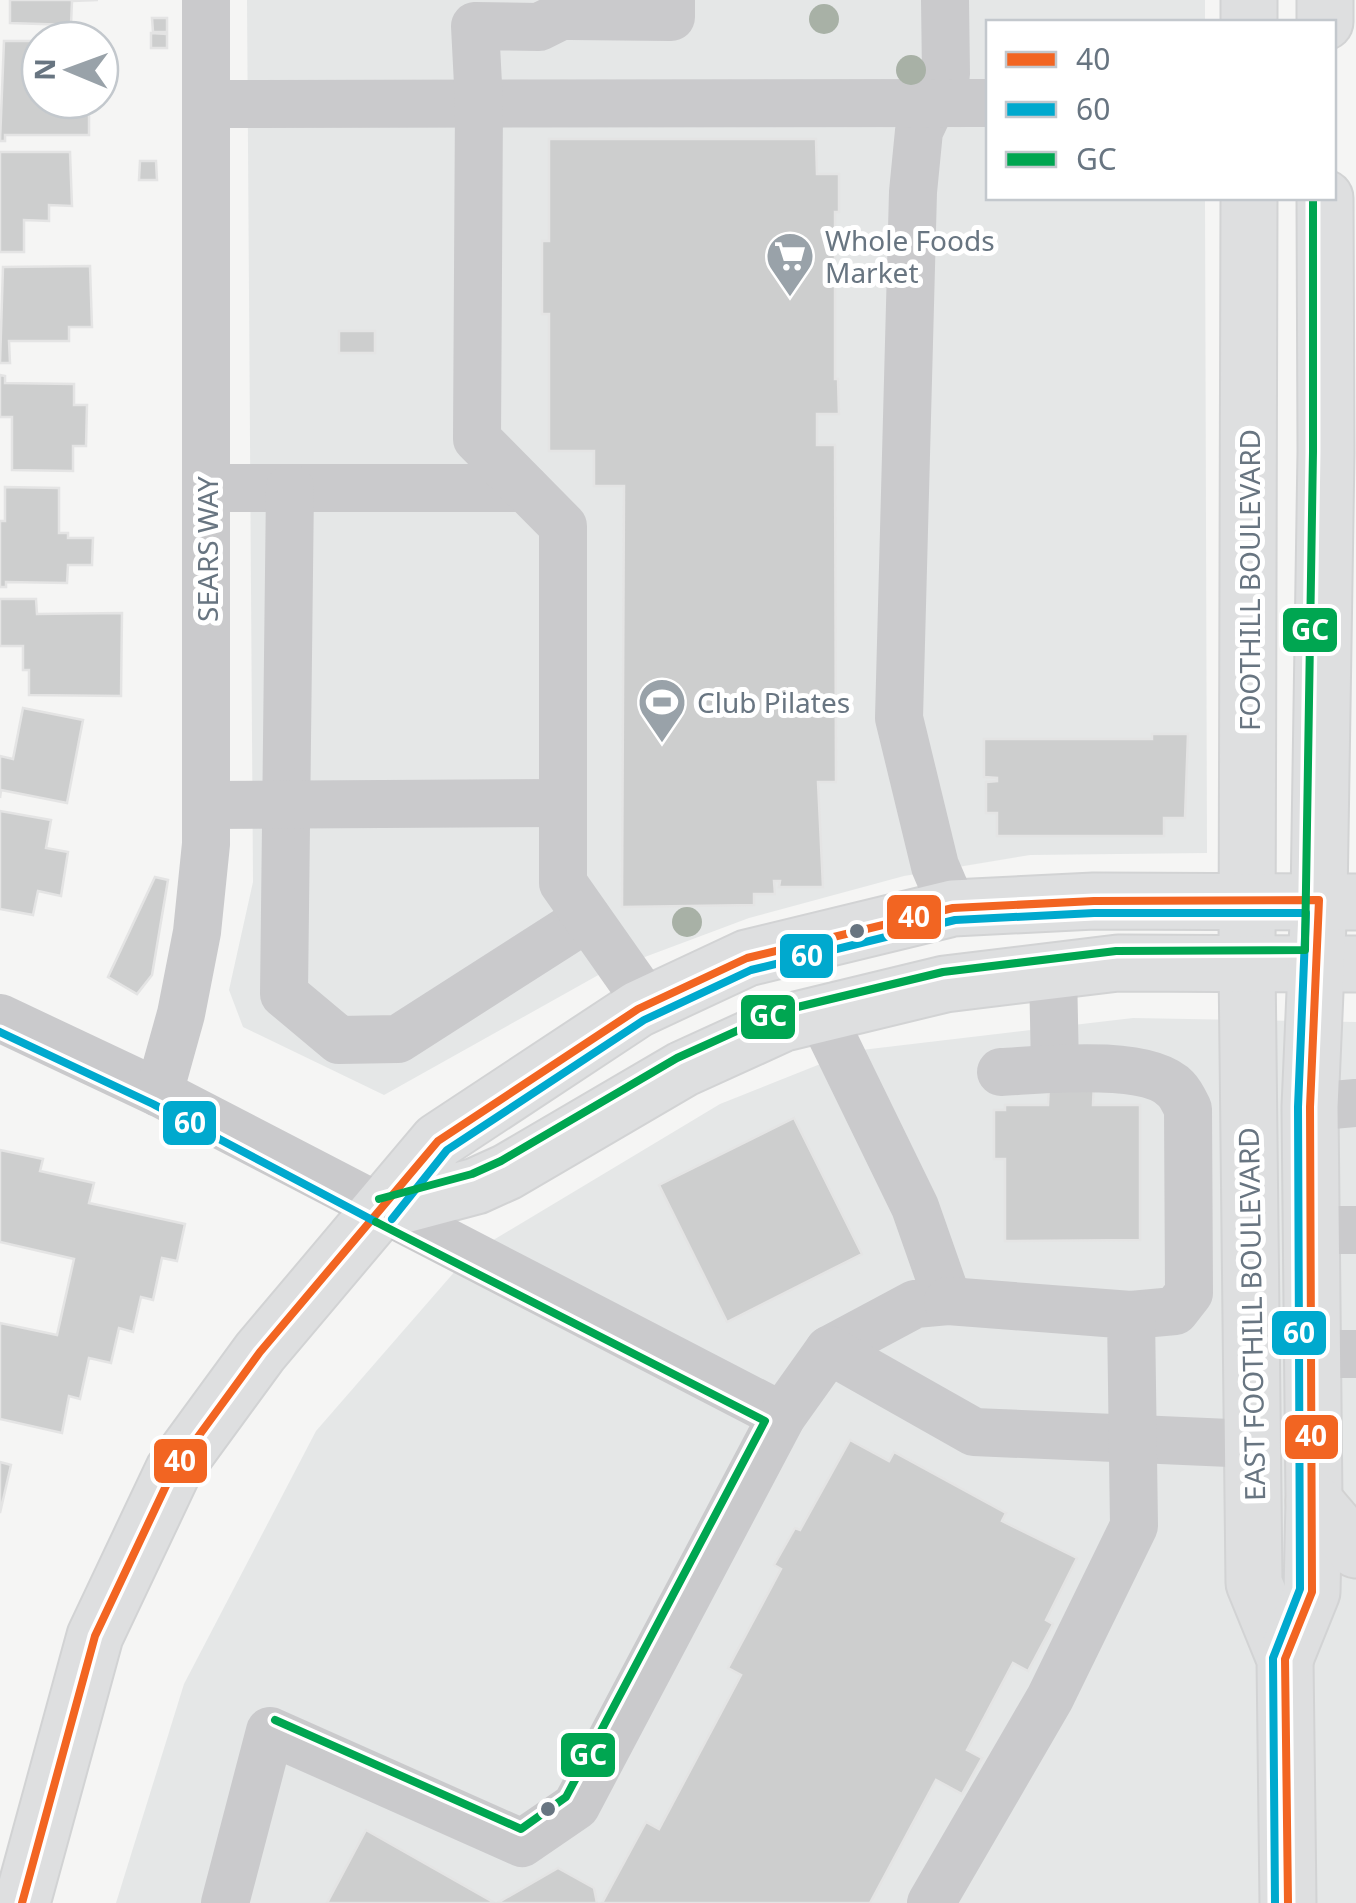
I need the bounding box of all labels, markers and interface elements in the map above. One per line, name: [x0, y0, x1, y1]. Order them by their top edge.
north arrow: [20, 20, 120, 120]
legend: [986, 20, 1336, 200]
text: 40: [1076, 38, 1110, 79]
text: N: [25, 58, 63, 81]
text: 60: [1076, 88, 1110, 129]
text: GC: [1076, 138, 1117, 179]
place label: Whole Foods Market: [825, 221, 995, 291]
supermarket icon: Whole Foods Market: [764, 230, 816, 298]
street label: FOOTHILL BOULEVARD: [1230, 429, 1268, 731]
street label: SEARS WAY: [188, 476, 226, 622]
line badge: GC: [1281, 606, 1339, 654]
text: GC: [1291, 610, 1329, 648]
sports icon: Club Pilates: [636, 676, 688, 744]
place label: Club Pilates: [697, 683, 850, 721]
line badge: 40: [885, 893, 943, 941]
text: 40: [898, 897, 930, 935]
unlabelled marker: [847, 921, 867, 941]
line badge: 60: [778, 932, 835, 980]
text: 60: [791, 936, 823, 974]
line badge: GC: [739, 993, 797, 1041]
text: GC: [749, 996, 787, 1034]
line badge: 60: [161, 1099, 218, 1147]
text: 60: [174, 1103, 206, 1141]
street label: EAST FOOTHILL BOULEVARD: [1229, 1127, 1273, 1501]
line badge: 60: [1270, 1309, 1328, 1357]
text: 60: [1283, 1313, 1315, 1351]
line badge: 40: [1283, 1413, 1340, 1461]
text: 40: [1295, 1416, 1327, 1454]
line badge: 40: [152, 1437, 209, 1485]
text: 40: [164, 1441, 196, 1479]
line badge: GC: [559, 1731, 617, 1779]
text: GC: [569, 1735, 607, 1773]
unlabelled marker: [538, 1799, 558, 1819]

